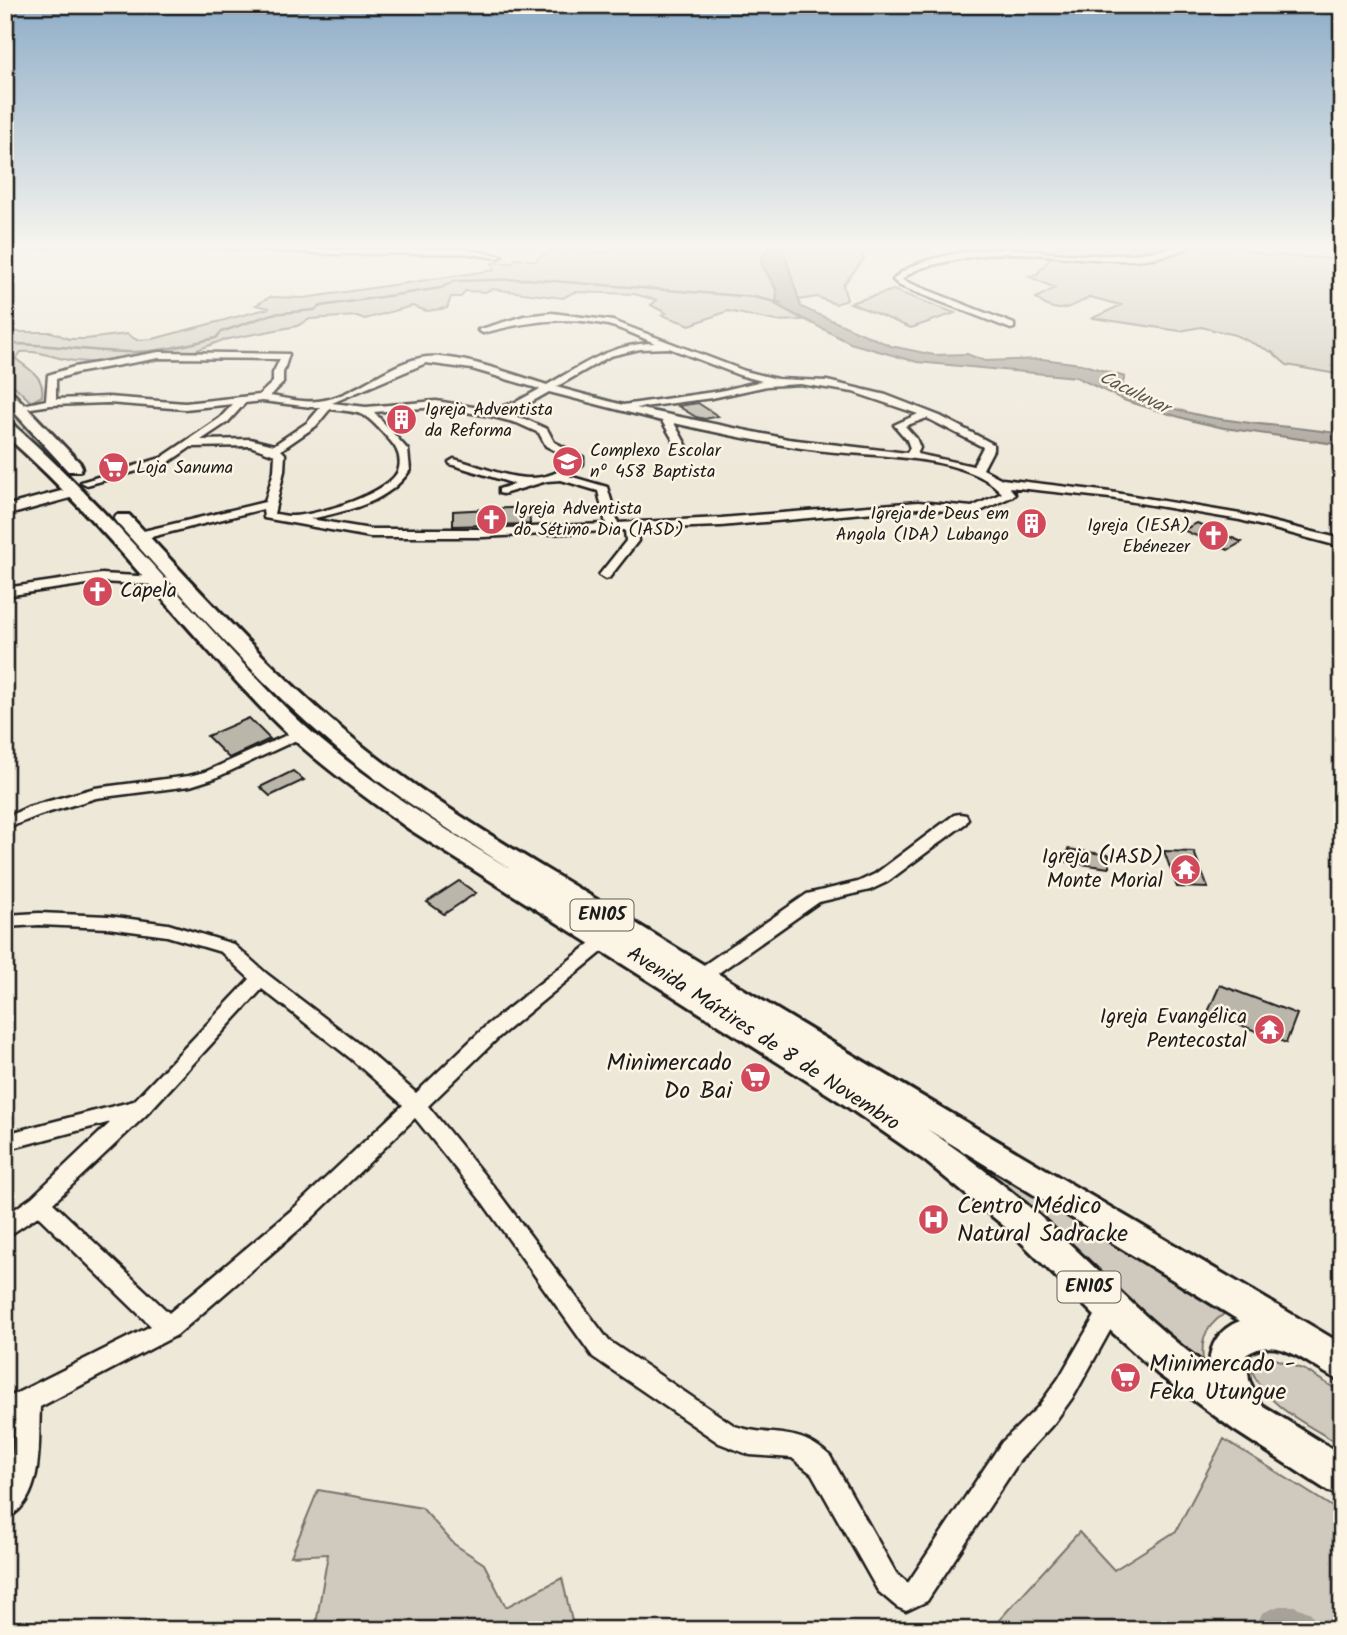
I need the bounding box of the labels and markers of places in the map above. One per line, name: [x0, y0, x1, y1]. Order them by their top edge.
place label: Igreja Adventista da Reforma: [425, 396, 553, 446]
building icon: Igreja Adventista da Reforma: [385, 403, 419, 437]
place label: Complexo Escolar nº 458 Baptista: [590, 437, 722, 487]
school or university icon: Complexo Escolar nº 458 Baptista: [550, 444, 584, 478]
supermarket icon: Loja Sanuma: [96, 451, 130, 485]
place label: Loja Sanuma: [136, 454, 233, 483]
place label: Igreja Adventista do Sétimo Dia (IASD): [514, 495, 684, 545]
place label: Igreja de Deus em Angola (IDA) Lubango: [836, 500, 1009, 550]
church icon: Igreja Adventista do Sétimo Dia (IASD): [474, 502, 508, 536]
building icon: Igreja de Deus em Angola (IDA) Lubango: [1015, 507, 1049, 541]
place label: Igreja (IESA) Ebénezer: [1087, 512, 1191, 562]
church icon: Igreja (IESA) Ebénezer: [1196, 519, 1230, 553]
church icon: Capela: [80, 574, 114, 608]
place label: Capela: [120, 575, 177, 608]
place label: Igreja (IASD) Monte Morial: [1042, 841, 1163, 898]
temple icon: Igreja (IASD) Monte Morial: [1169, 852, 1203, 886]
place label: Igreja Evangélica Pentecostal: [1100, 1001, 1247, 1058]
temple icon: Igreja Evangélica Pentecostal: [1253, 1012, 1287, 1046]
place label: Minimercado Do Bai: [606, 1044, 733, 1111]
supermarket icon: Minimercado Do Bai: [738, 1060, 772, 1094]
place label: Centro Médico Natural Sadracke: [957, 1187, 1128, 1254]
hospital icon: Centro Médico Natural Sadracke: [917, 1203, 951, 1237]
place label: Minimercado - Feka Utungue: [1149, 1345, 1295, 1412]
supermarket icon: Minimercado - Feka Utungue: [1109, 1361, 1143, 1395]

